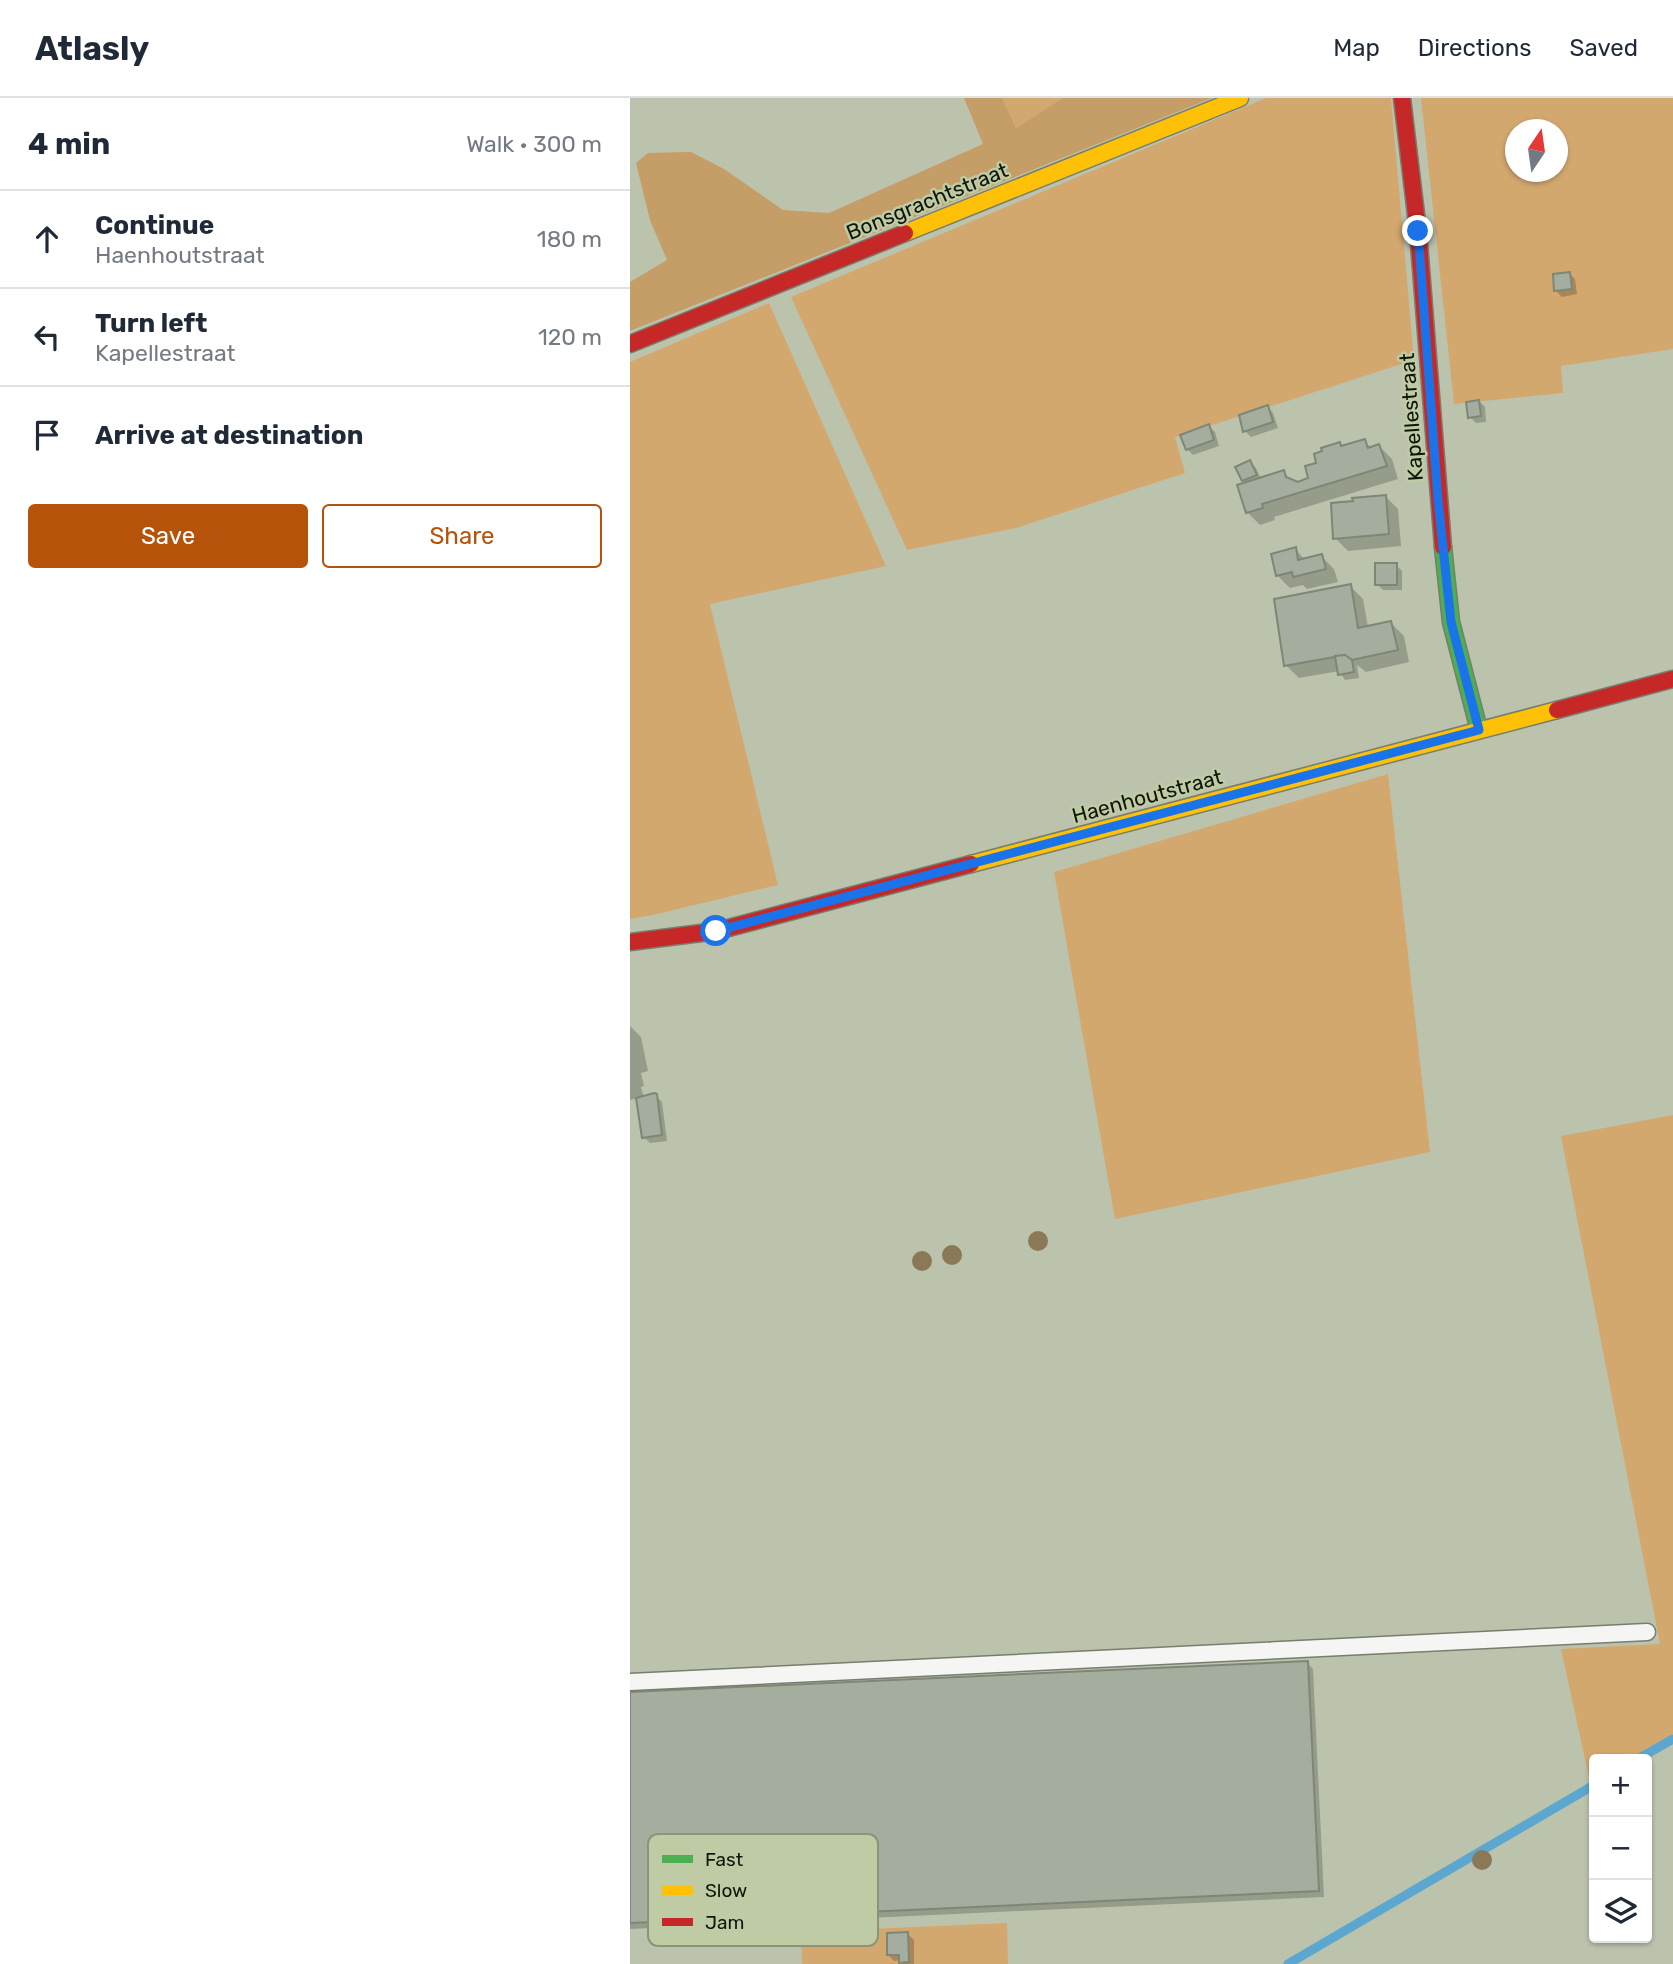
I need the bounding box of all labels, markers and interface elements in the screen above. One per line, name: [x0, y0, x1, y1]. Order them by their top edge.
text: Atlasly: [35, 29, 149, 68]
text: Map: [1333, 34, 1380, 62]
text: Directions: [1418, 34, 1531, 62]
text: Saved: [1569, 34, 1638, 62]
north arrow: [1505, 119, 1568, 182]
text: 4 min: [28, 126, 110, 162]
text: Walk · 300 m: [466, 130, 602, 158]
street label: Bonsgrachtstraat: [843, 157, 1011, 245]
text: Continue: [95, 210, 214, 241]
route end: [1402, 215, 1433, 246]
icon: ahead: [28, 220, 66, 258]
text: 180 m: [537, 225, 602, 253]
text: Haenhoutstraat: [95, 241, 265, 269]
text: Turn left: [95, 308, 207, 339]
icon: left: [28, 318, 66, 356]
text: 120 m: [538, 323, 602, 351]
text: Kapellestraat: [95, 339, 236, 367]
street label: Kapellestraat: [1394, 352, 1428, 482]
icon: arrive: [28, 416, 66, 454]
text: Arrive at destination: [95, 420, 363, 451]
button: Save: [28, 504, 308, 568]
button: Share: [322, 504, 602, 568]
street label: Haenhoutstraat: [1069, 764, 1225, 828]
route start: [700, 915, 731, 946]
map controls: [1589, 1754, 1652, 1943]
button: +: [1589, 1754, 1652, 1817]
button: −: [1589, 1817, 1652, 1880]
legend: [648, 1834, 878, 1946]
text: Fast: [705, 1848, 744, 1871]
text: Slow: [705, 1879, 747, 1902]
button: layers: [1589, 1880, 1652, 1943]
text: Jam: [705, 1911, 744, 1934]

